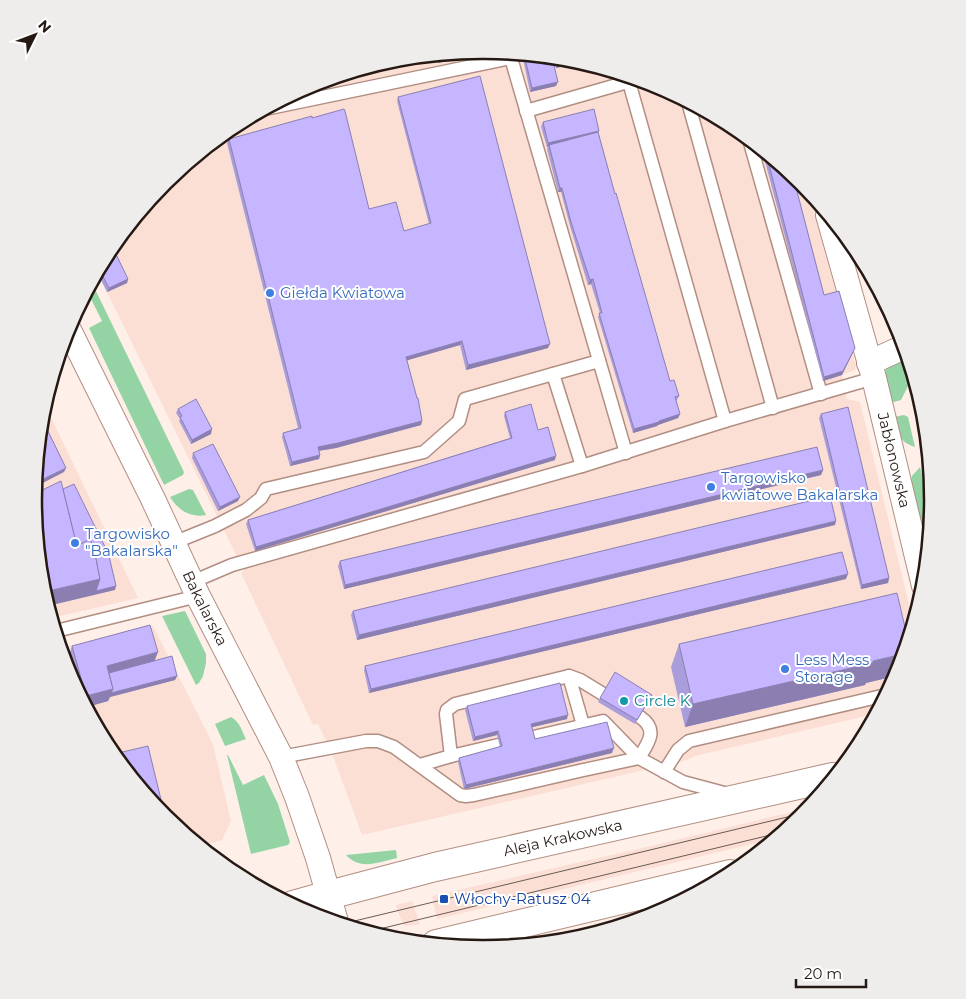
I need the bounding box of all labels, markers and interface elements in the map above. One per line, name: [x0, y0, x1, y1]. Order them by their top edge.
north arrow: [10, 10, 60, 60]
text: N: [34, 16, 55, 37]
place label: Giełda Kwiatowa: [280, 283, 405, 302]
marker: Giełda Kwiatowa: [264, 287, 276, 299]
street label: Jabłonowska: [873, 410, 915, 510]
place label: Targowisko kwiatowe Bakalarska: [721, 468, 878, 504]
marker: Targowisko kwiatowe Bakalarska: [705, 481, 717, 493]
place label: Targowisko "Bakalarska": [85, 524, 178, 560]
marker: Targowisko "Bakalarska": [69, 537, 81, 549]
street label: Bakalarska: [179, 568, 232, 649]
place label: Less Mess Storage: [795, 650, 869, 686]
marker: Less Mess Storage: [779, 663, 791, 675]
place label: Circle K: [634, 691, 691, 710]
marker: Circle K: [618, 695, 630, 707]
street label: Aleja Krakowska: [501, 815, 624, 860]
place label: Włochy-Ratusz 04: [454, 889, 591, 908]
marker: Włochy-Ratusz 04: [438, 893, 450, 905]
scale bar: [796, 956, 866, 988]
text: 20 m: [804, 964, 842, 983]

